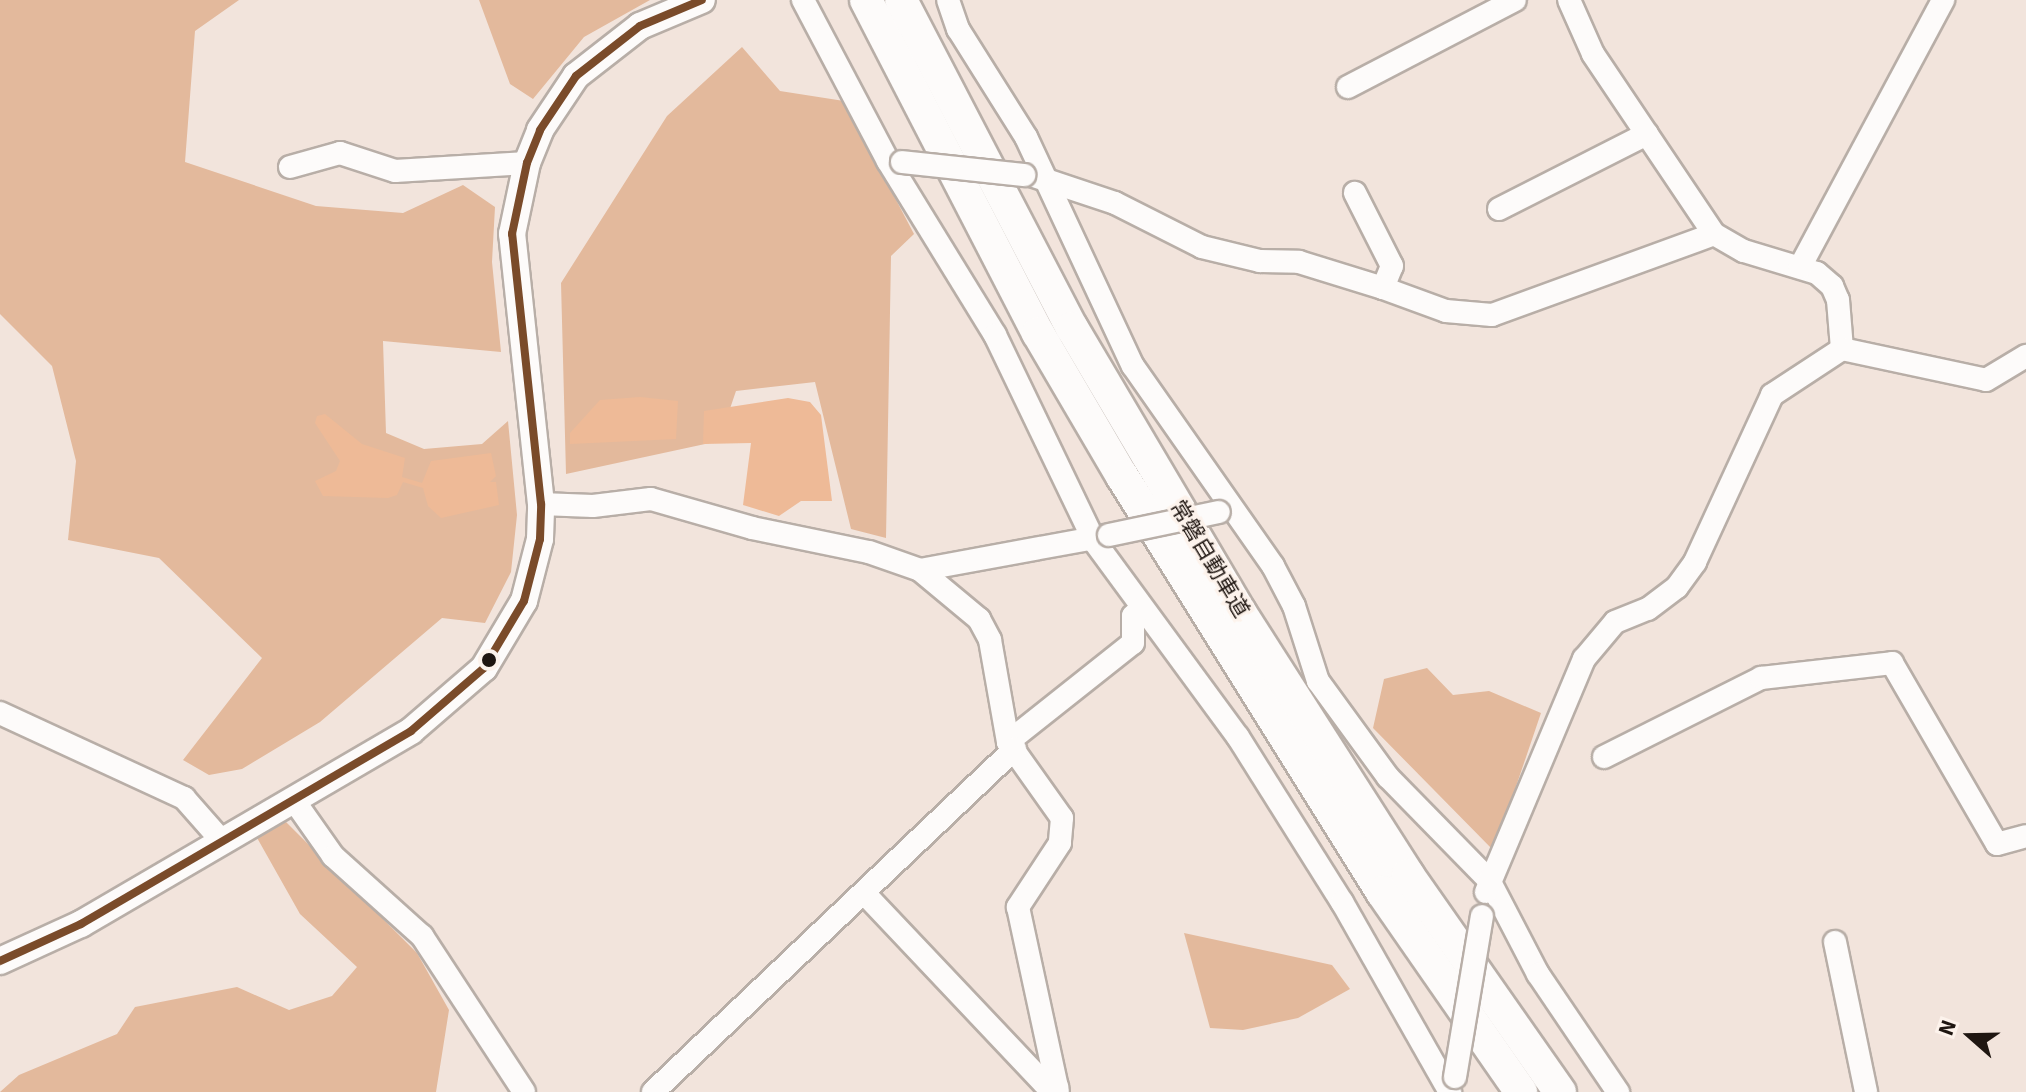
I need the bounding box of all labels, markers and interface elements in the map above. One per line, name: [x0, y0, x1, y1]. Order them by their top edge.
street label: 常磐自動車道: [1164, 496, 1254, 622]
unlabelled marker: [481, 652, 497, 668]
north arrow: [1930, 996, 2010, 1076]
text: N: [1930, 1015, 1965, 1040]

